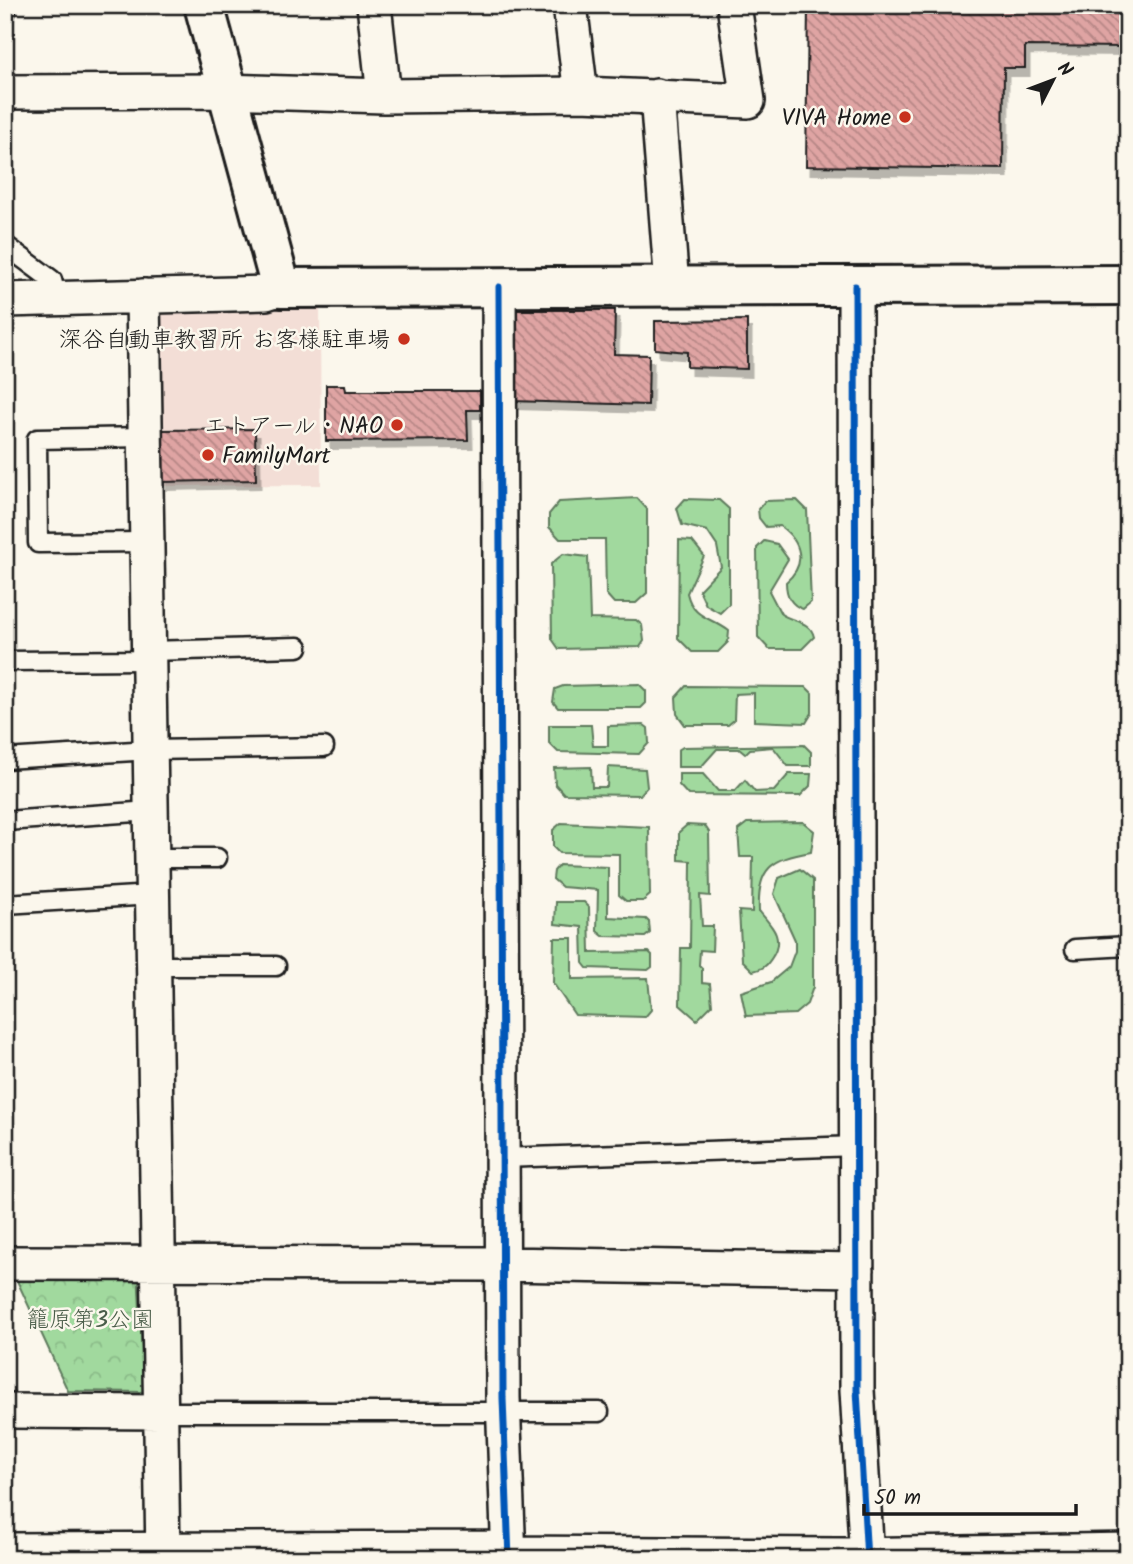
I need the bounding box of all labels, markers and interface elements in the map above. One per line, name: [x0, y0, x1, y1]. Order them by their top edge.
north arrow: [1018, 46, 1088, 116]
text: N: [1049, 55, 1079, 84]
place label: VIVA Home: [782, 101, 891, 137]
marker: VIVA Home: [897, 109, 913, 125]
place label: 深谷自動車教習所 お客様駐車場: [59, 323, 390, 359]
marker: 深谷自動車教習所 お客様駐車場: [396, 331, 412, 347]
place label: エトアール・NAO: [204, 409, 383, 445]
marker: エトアール・NAO: [389, 417, 405, 433]
place label: FamilyMart: [222, 439, 332, 475]
marker: FamilyMart: [200, 447, 216, 463]
park label: 籠原第3公園: [26, 1303, 154, 1339]
scale bar: [864, 1473, 1075, 1517]
text: 50 m: [874, 1482, 921, 1515]

